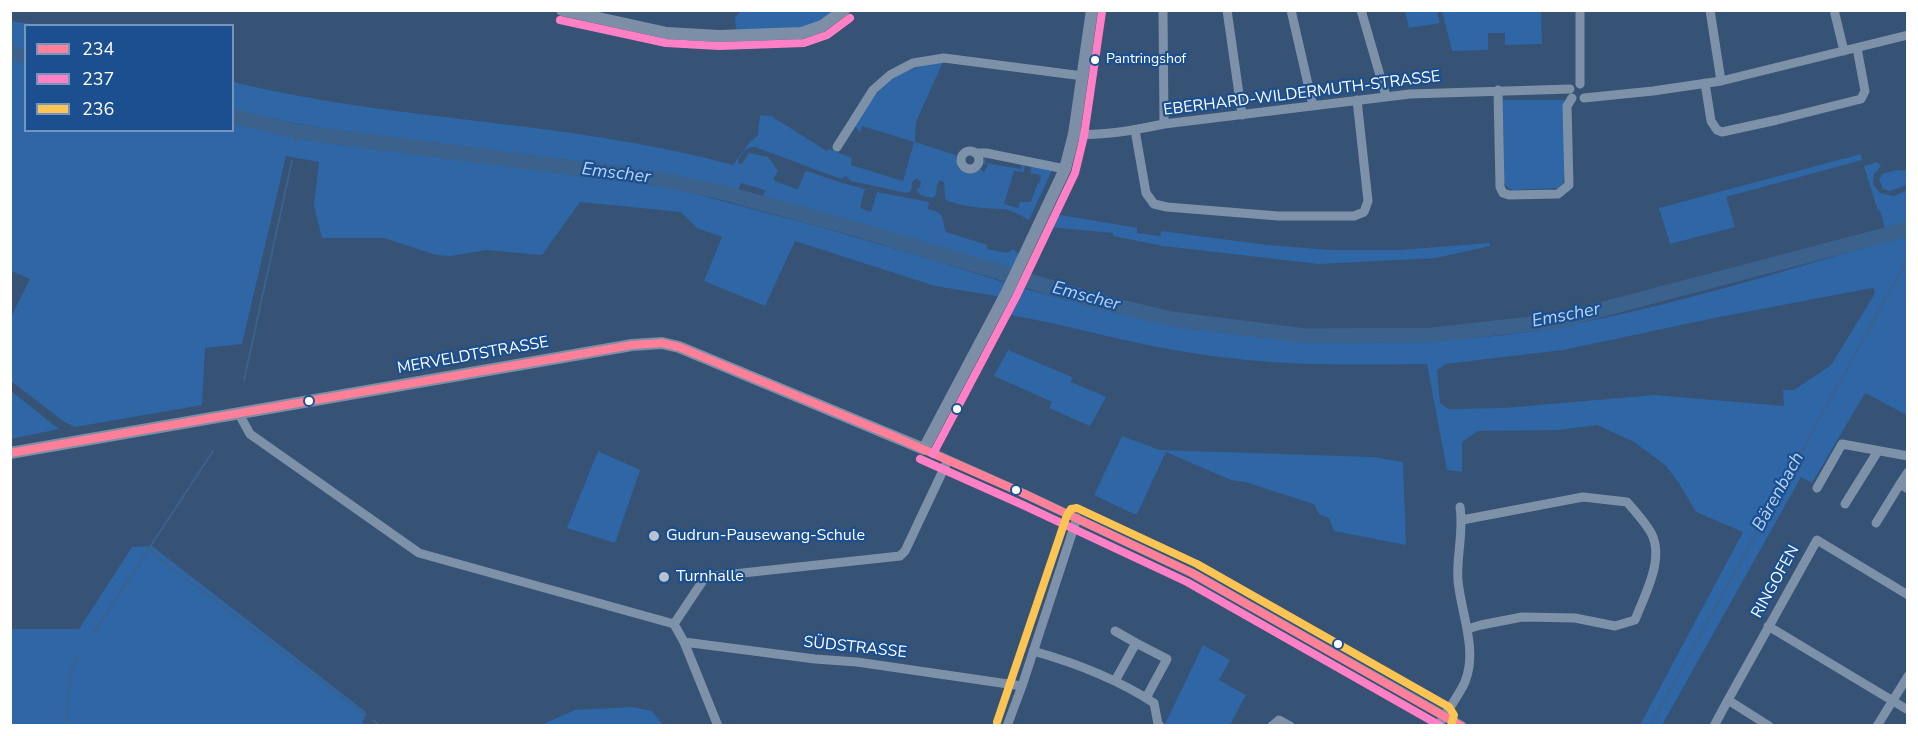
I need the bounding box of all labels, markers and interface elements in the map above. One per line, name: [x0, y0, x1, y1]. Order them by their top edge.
legend: [24, 24, 234, 132]
text: 234: [82, 37, 114, 61]
place label: Pantringshof: [1106, 52, 1186, 68]
marker: Pantringshof: [1089, 54, 1101, 66]
text: 237: [82, 67, 114, 91]
street label: EBERHARD-WILDERMUTH-STRASSE: [1162, 67, 1442, 121]
text: 236: [82, 97, 114, 121]
water label: Emscher: [580, 159, 652, 189]
water label: Emscher: [1050, 278, 1122, 316]
water label: Emscher: [1530, 299, 1602, 333]
street label: MERVELDTSTRASSE: [396, 333, 550, 379]
unlabelled marker: [303, 395, 315, 407]
unlabelled marker: [951, 403, 963, 415]
water label: Bärenbach: [1749, 449, 1809, 535]
unlabelled marker: [1010, 484, 1022, 496]
place label: Gudrun-Pausewang-Schule: [666, 526, 865, 546]
marker: Gudrun-Pausewang-Schule: [647, 529, 661, 543]
street label: RINGOFEN: [1748, 542, 1804, 622]
place label: Turnhalle: [676, 567, 744, 587]
marker: Turnhalle: [657, 570, 671, 584]
street label: SÜDSTRASSE: [802, 633, 908, 663]
unlabelled marker: [1332, 638, 1344, 650]

